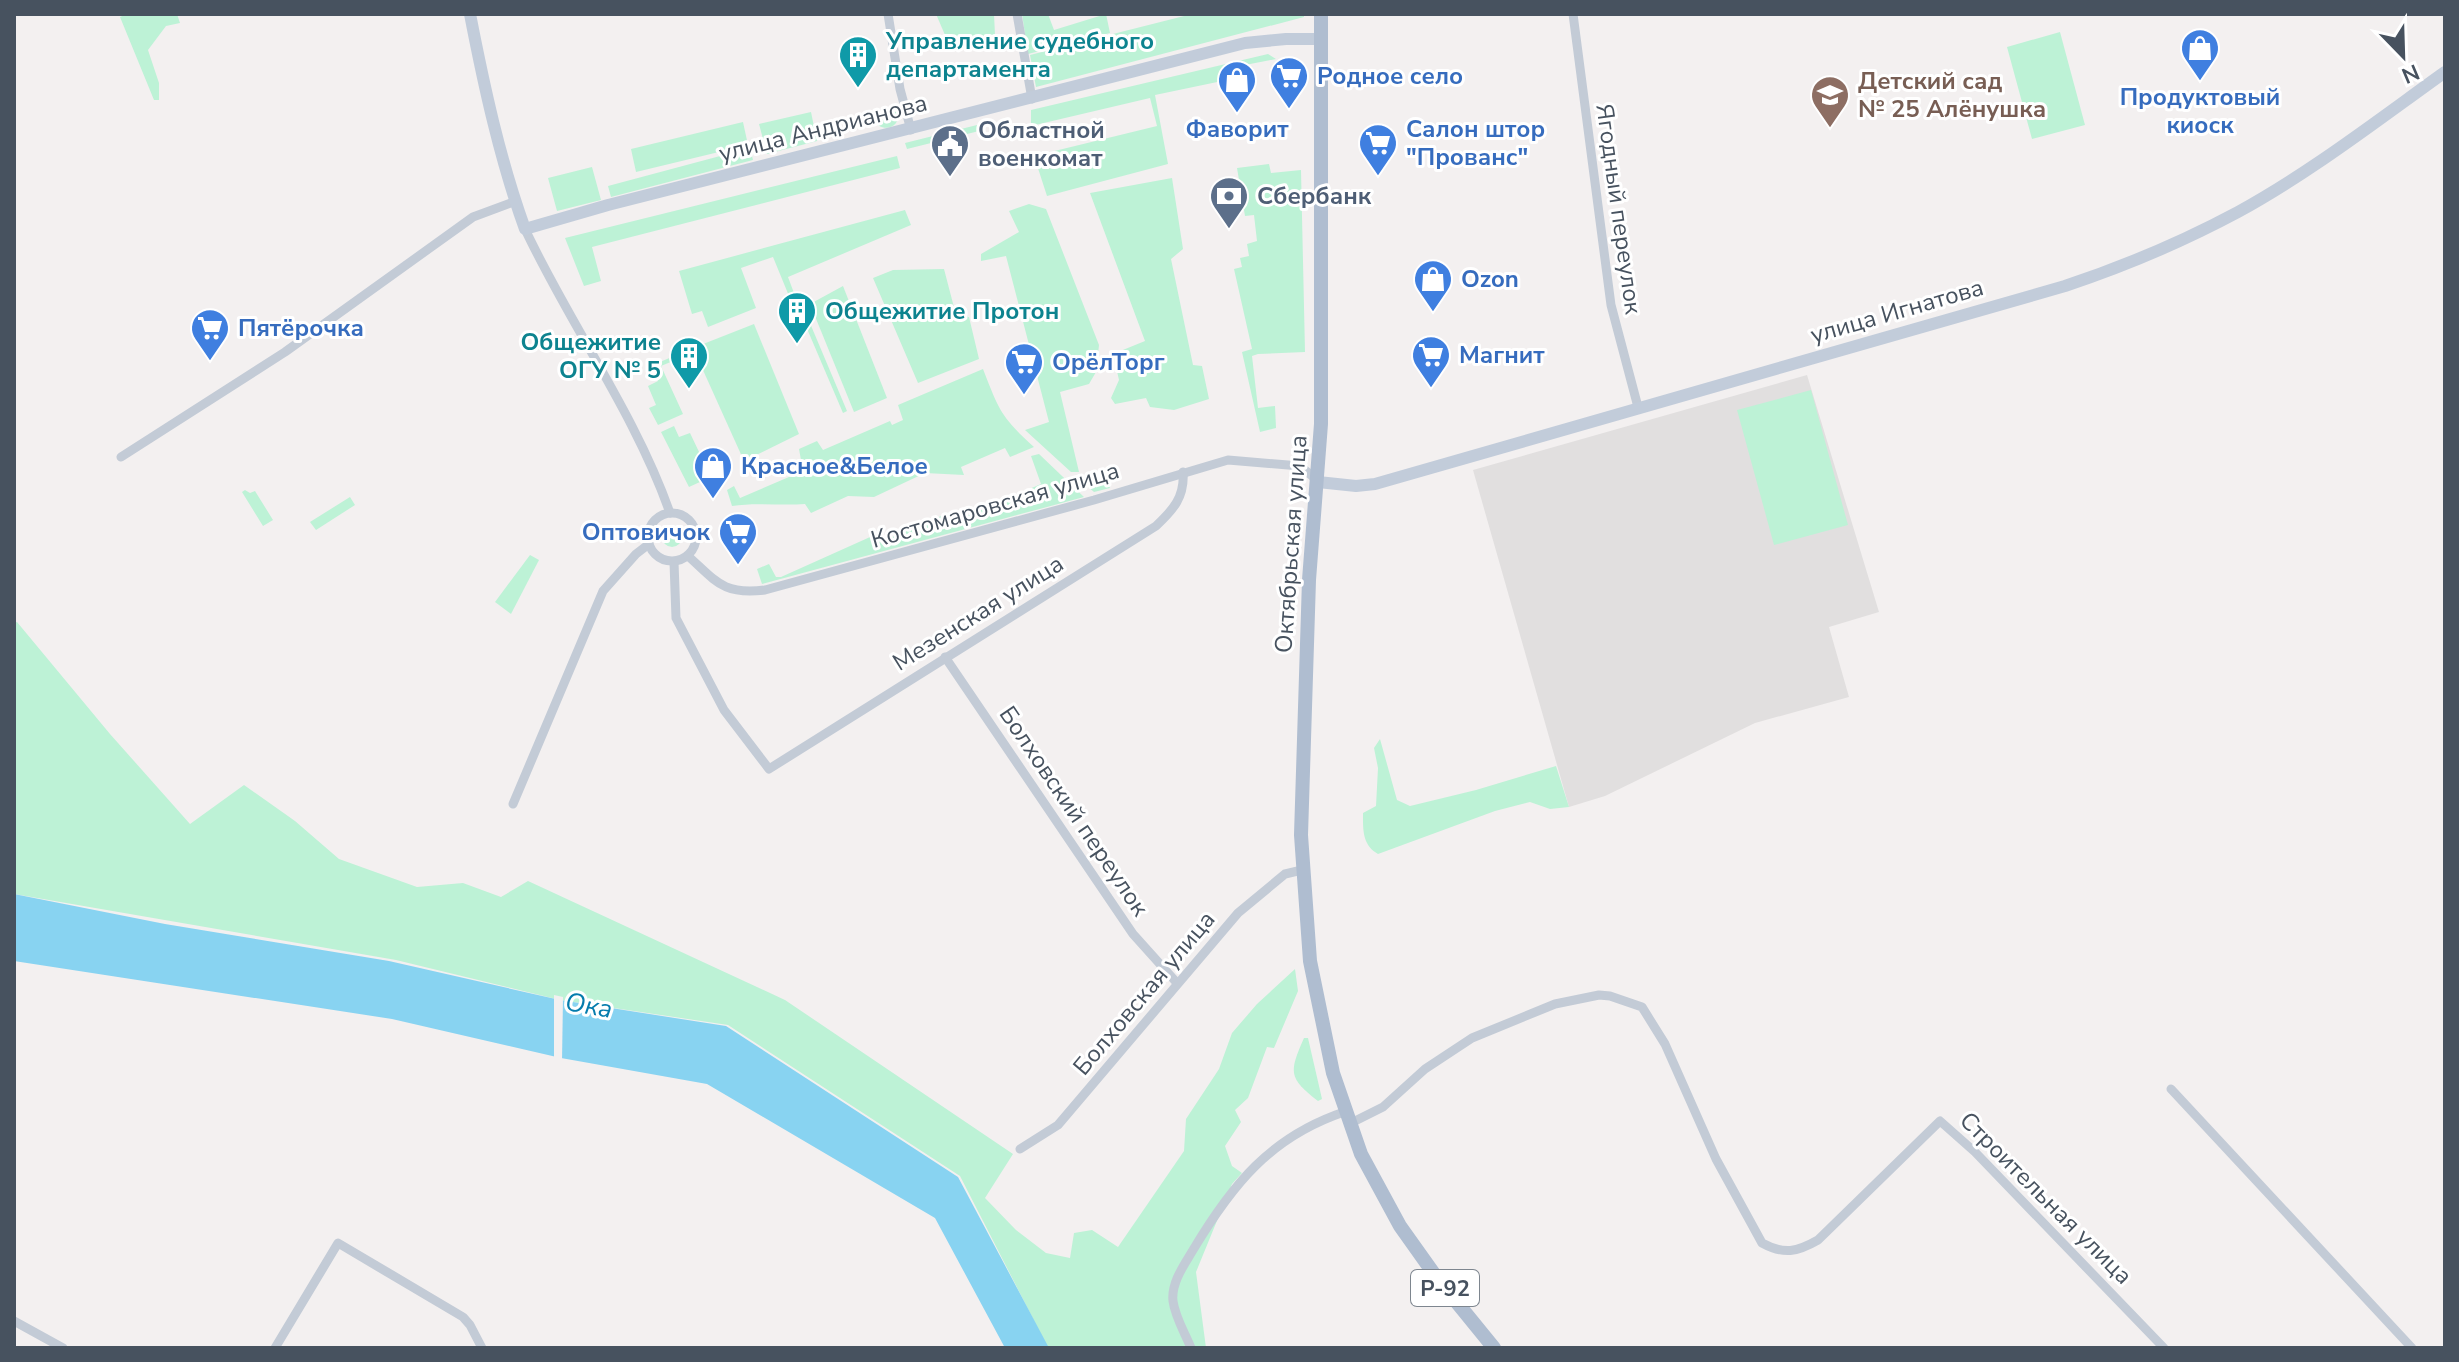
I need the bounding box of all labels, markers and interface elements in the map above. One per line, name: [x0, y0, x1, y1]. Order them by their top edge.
north arrow: [2363, 16, 2443, 96]
place label: Управление судебного департамента: [885, 25, 1154, 85]
shop icon: Продуктовый киоск: [2179, 27, 2221, 82]
building icon: Управление судебного департамента: [837, 34, 879, 89]
supermarket icon: Родное село: [1268, 55, 1310, 110]
text: N: [2397, 56, 2424, 91]
shop icon: Фаворит: [1216, 59, 1258, 114]
place label: Родное село: [1317, 60, 1463, 92]
place label: Детский сад № 25 Алёнушка: [1858, 65, 2046, 125]
school or university icon: Детский сад № 25 Алёнушка: [1809, 74, 1851, 129]
place label: Продуктовый киоск: [2120, 81, 2280, 141]
street label: улица Андрианова: [715, 87, 931, 169]
street label: Ягодный переулок: [1588, 102, 1650, 317]
place label: Фаворит: [1185, 113, 1289, 145]
place label: Салон штор "Прованс": [1406, 113, 1545, 173]
place label: Областной военкомат: [978, 114, 1105, 174]
supermarket icon: Салон штор "Прованс": [1357, 122, 1399, 177]
public building icon: Областной военкомат: [929, 123, 971, 178]
bank icon: Сбербанк: [1208, 175, 1250, 230]
place label: Сбербанк: [1257, 180, 1372, 212]
shop icon: Ozon: [1412, 258, 1454, 313]
place label: Ozon: [1461, 263, 1519, 295]
street label: улица Игнатова: [1807, 271, 1987, 351]
building icon: Общежитие Протон: [776, 290, 818, 345]
place label: Общежитие Протон: [825, 295, 1059, 327]
supermarket icon: Пятёрочка: [189, 307, 231, 362]
place label: Пятёрочка: [238, 312, 364, 344]
place label: Общежитие ОГУ № 5: [520, 326, 661, 386]
supermarket icon: Магнит: [1410, 334, 1452, 389]
building icon: Общежитие ОГУ № 5: [668, 335, 710, 390]
place label: Магнит: [1459, 339, 1545, 371]
supermarket icon: ОрёлТорг: [1003, 341, 1045, 396]
place label: ОрёлТорг: [1052, 346, 1165, 378]
street label: Октябрьская улица: [1267, 434, 1315, 654]
shop icon: Красное&Белое: [692, 445, 734, 500]
place label: Красное&Белое: [741, 450, 928, 482]
street label: Костомаровская улица: [867, 454, 1123, 556]
supermarket icon: Оптовичок: [717, 511, 759, 566]
place label: Оптовичок: [582, 516, 711, 548]
street label: Мезенская улица: [887, 548, 1069, 678]
street label: Болховский переулок: [992, 700, 1156, 922]
street label: Болховская улица: [1066, 904, 1222, 1082]
water label: Ока: [562, 984, 615, 1027]
street label: Строительная улица: [1953, 1105, 2139, 1291]
road number: Р-92: [1411, 1270, 1479, 1306]

